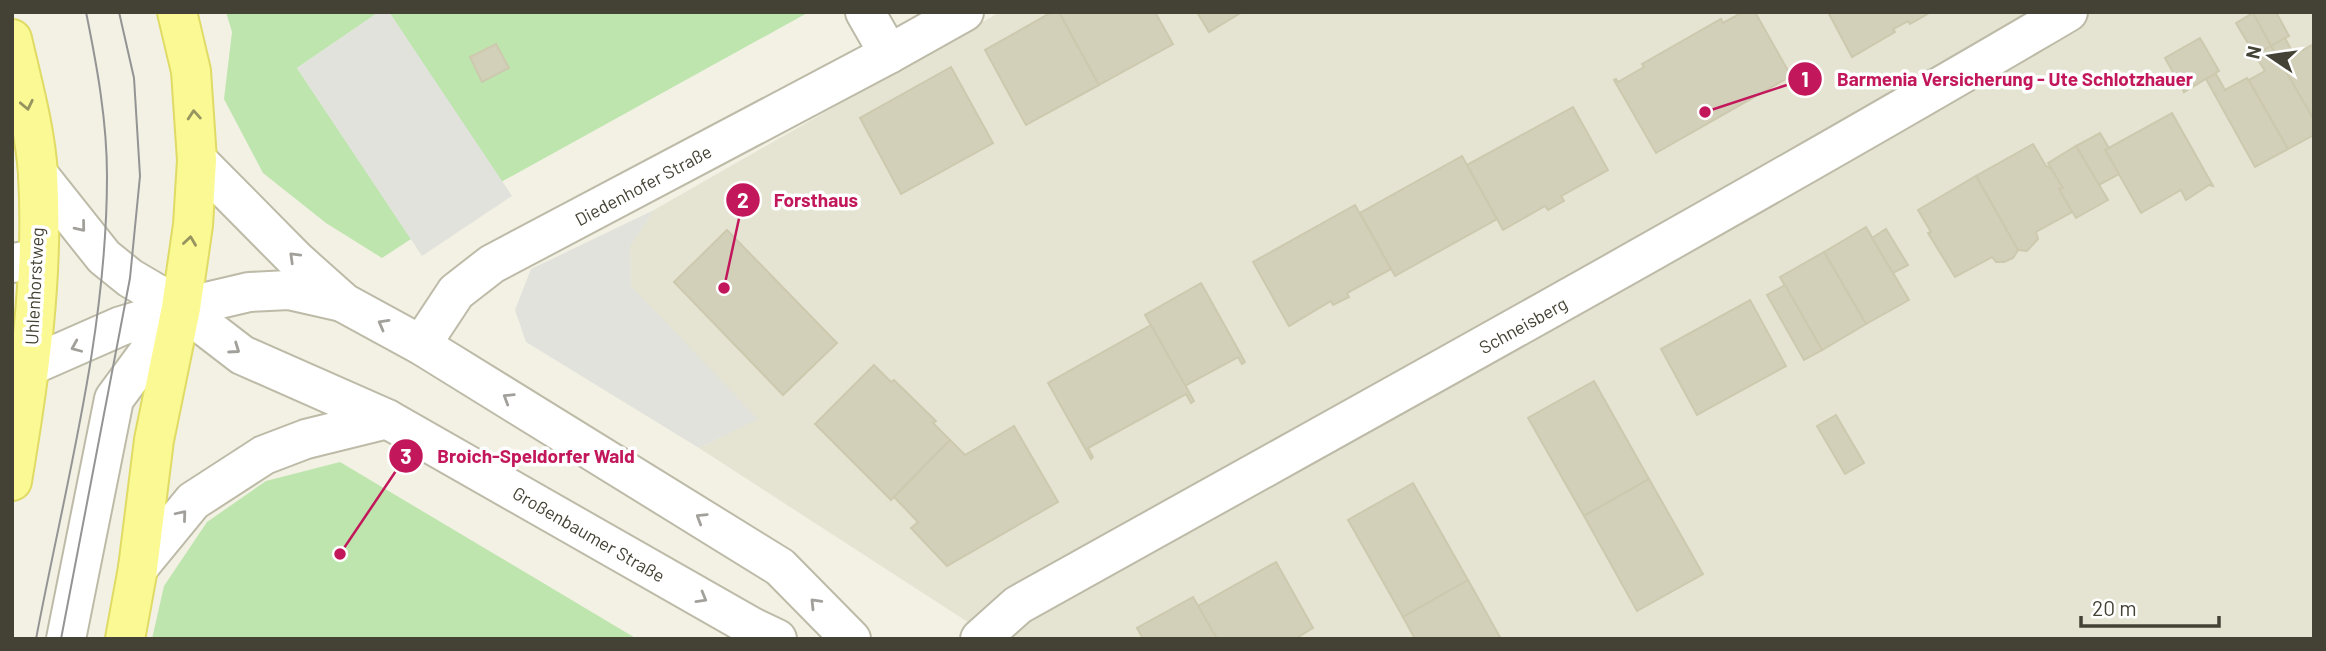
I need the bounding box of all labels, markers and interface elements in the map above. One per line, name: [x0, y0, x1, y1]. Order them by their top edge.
north arrow: [2235, 21, 2305, 91]
text: N: [2240, 43, 2266, 61]
callout: Barmenia Versicherung - Ute Schlotzhauer: [1788, 59, 2207, 99]
text: 1: [1801, 66, 1809, 91]
text: Barmenia Versicherung - Ute Schlotzhauer: [1837, 67, 2194, 90]
one-way arrow: [19, 99, 33, 111]
one-way arrow: [187, 110, 202, 121]
street label: Diedenhofer Straße: [571, 140, 715, 230]
callout: Forsthaus: [725, 180, 873, 220]
text: 2: [737, 187, 749, 212]
text: Forsthaus: [774, 188, 858, 211]
one-way arrow: [72, 220, 85, 232]
street label: Uhlenhorstweg: [20, 227, 48, 345]
one-way arrow: [183, 235, 198, 247]
one-way arrow: [289, 253, 302, 266]
street label: Schneisberg: [1475, 292, 1571, 358]
one-way arrow: [378, 319, 390, 332]
one-way arrow: [70, 338, 82, 352]
one-way arrow: [227, 341, 240, 353]
one-way arrow: [503, 394, 516, 407]
callout: Broich-Speldorfer Wald: [388, 436, 649, 476]
text: 3: [400, 443, 412, 468]
text: Broich-Speldorfer Wald: [437, 444, 635, 467]
street label: Großenbaumer Straße: [509, 481, 669, 587]
one-way arrow: [174, 511, 186, 524]
one-way arrow: [696, 514, 709, 527]
scale bar: [2081, 584, 2219, 628]
one-way arrow: [694, 590, 707, 603]
text: 20 m: [2092, 595, 2137, 620]
one-way arrow: [811, 598, 824, 611]

